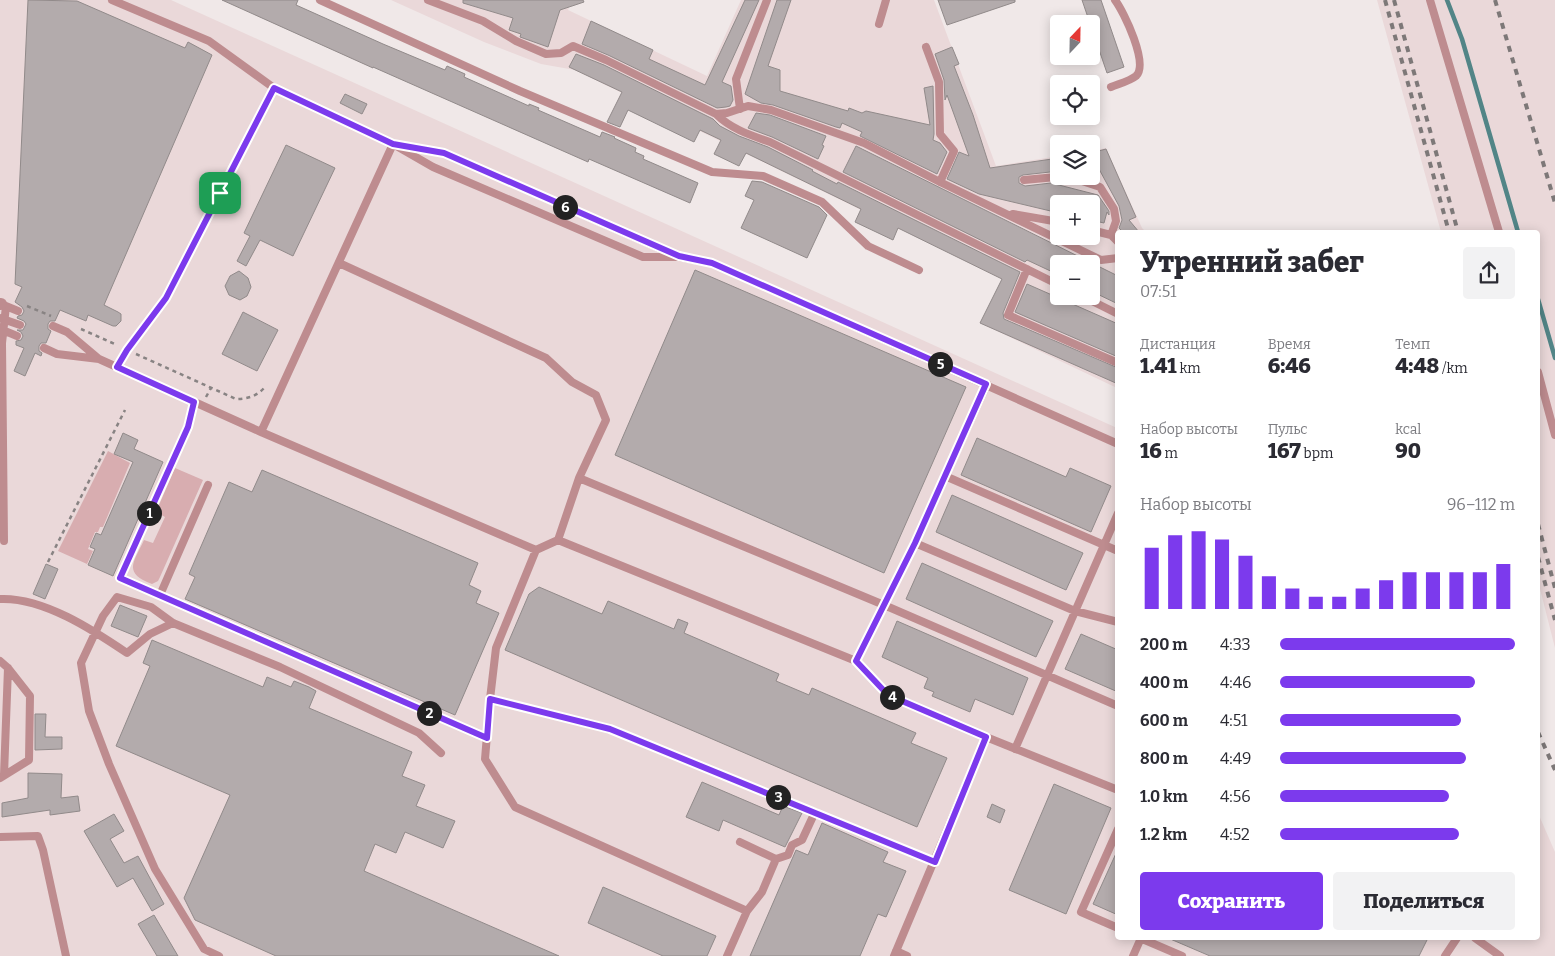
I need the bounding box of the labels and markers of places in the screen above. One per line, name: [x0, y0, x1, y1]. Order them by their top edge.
pin: [199, 172, 241, 214]
pin: 6: [552, 194, 578, 220]
pin: 5: [928, 352, 952, 376]
pin: 1: [136, 500, 162, 526]
pin: 4: [880, 684, 904, 710]
pin: 2: [416, 700, 442, 726]
pin: 3: [766, 784, 790, 810]

